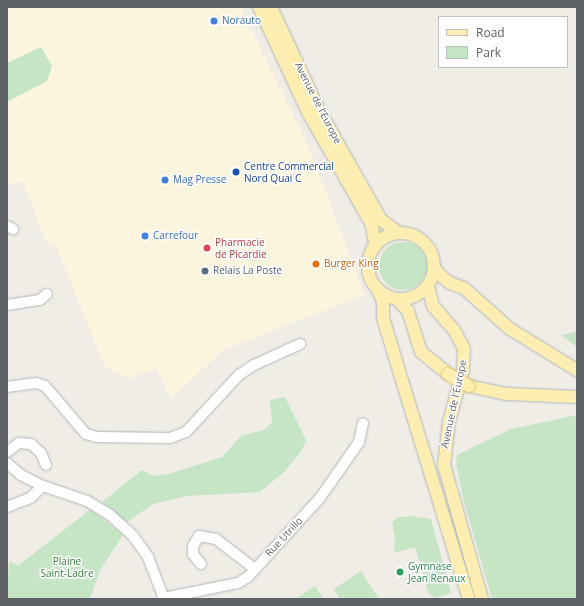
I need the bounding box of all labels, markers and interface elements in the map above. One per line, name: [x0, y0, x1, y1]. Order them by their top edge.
place label: Norauto: [222, 15, 261, 27]
marker: Norauto: [209, 16, 219, 26]
legend: [438, 16, 568, 68]
text: Road: [476, 24, 505, 41]
text: Park: [476, 44, 501, 61]
street label: Avenue de l'Europe: [292, 60, 344, 146]
place label: Centre Commercial Nord Quai C: [244, 160, 334, 184]
marker: Centre Commercial Nord Quai C: [231, 167, 241, 177]
place label: Mag Presse: [173, 174, 226, 186]
marker: Mag Presse: [160, 175, 170, 185]
place label: Carrefour: [153, 230, 198, 242]
marker: Carrefour: [140, 231, 150, 241]
place label: Pharmacie de Picardie: [215, 236, 267, 260]
marker: Pharmacie de Picardie: [202, 243, 212, 253]
place label: Burger King: [324, 258, 379, 270]
marker: Burger King: [311, 259, 321, 269]
place label: Relais La Poste: [213, 265, 282, 277]
marker: Relais La Poste: [200, 266, 210, 276]
street label: Avenue de l'Europe: [439, 359, 469, 449]
street label: Rue Utrillo: [263, 515, 305, 559]
park label: Plaine Saint-Ladre: [40, 555, 94, 578]
place label: Gymnase Jean Renaux: [408, 560, 465, 584]
marker: Gymnase Jean Renaux: [395, 567, 405, 577]

